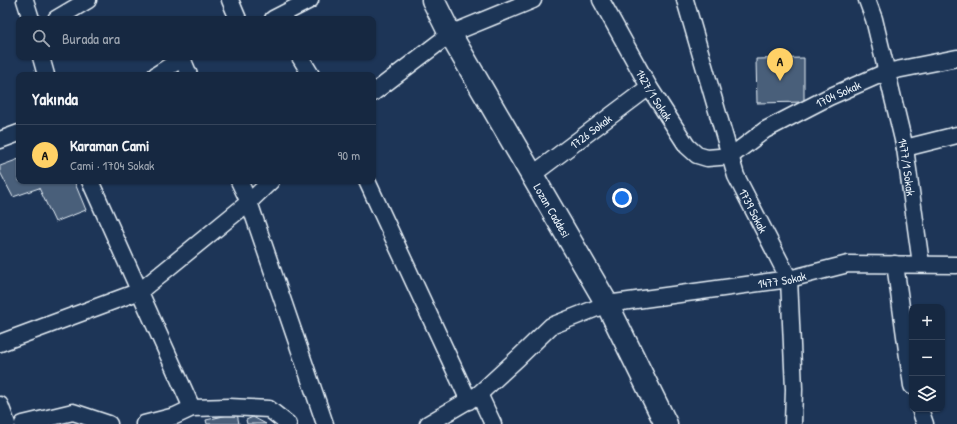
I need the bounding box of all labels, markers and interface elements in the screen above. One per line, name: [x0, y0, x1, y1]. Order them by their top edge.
search box: [16, 16, 376, 60]
icon: search: [30, 27, 52, 49]
text: Burada ara: [62, 28, 120, 49]
pin: A: [767, 48, 793, 81]
street label: 1427/1 Sokak: [632, 66, 677, 124]
street label: 1704 Sokak: [812, 76, 863, 111]
text: Yakında: [32, 87, 78, 110]
street label: 1726 Sokak: [566, 110, 615, 153]
text: Karaman Cami: [70, 135, 149, 156]
street label: 1477/1 Sokak: [894, 136, 920, 197]
text: A: [42, 146, 48, 164]
text: 90 m: [338, 146, 360, 164]
text: Cami · 1704 Sokak: [70, 156, 155, 174]
street label: Lozan Caddesi: [530, 180, 575, 241]
street label: 1739 Sokak: [735, 185, 772, 236]
your location: [612, 188, 632, 208]
street label: 1477 Sokak: [757, 267, 808, 292]
map controls: [909, 304, 945, 412]
button: +: [909, 304, 945, 340]
button: −: [909, 340, 945, 376]
button: layers: [909, 376, 945, 412]

